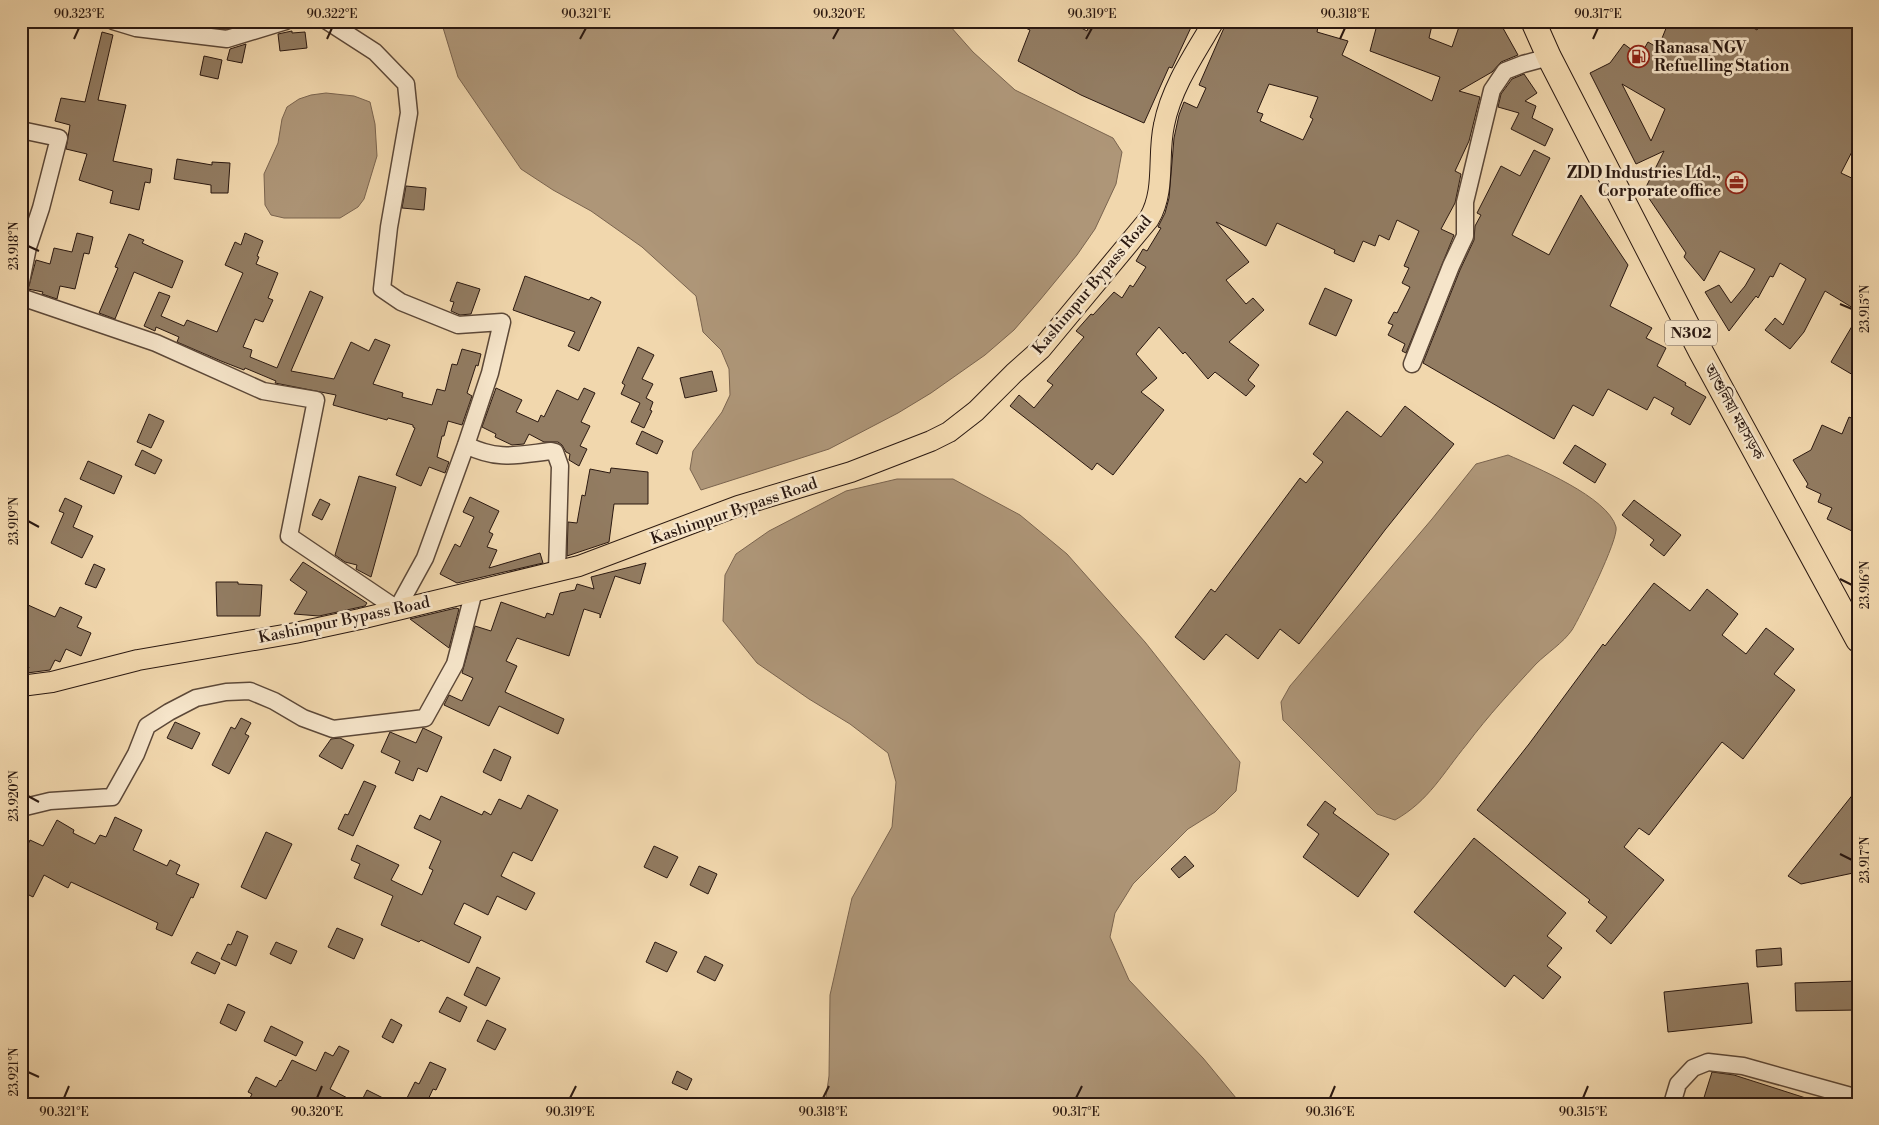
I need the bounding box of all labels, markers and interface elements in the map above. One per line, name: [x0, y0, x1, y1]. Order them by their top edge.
text: 90.323°E: [54, 7, 104, 22]
text: 90.322°E: [307, 7, 357, 22]
text: 90.321°E: [561, 7, 611, 22]
text: 90.320°E: [813, 7, 865, 22]
text: 90.319°E: [1068, 7, 1116, 22]
text: 90.318°E: [1320, 7, 1370, 22]
text: 90.317°E: [1574, 7, 1622, 22]
place label: Ranasa NGV Refuelling Station: [1654, 38, 1789, 76]
fuel station icon: Ranasa NGV Refuelling Station: [1626, 45, 1650, 69]
place label: ZDD Industries Ltd., Corporate office: [1567, 163, 1721, 201]
office icon: ZDD Industries Ltd., Corporate office: [1725, 170, 1749, 194]
street label: Kashimpur Bypass Road: [1028, 211, 1156, 359]
text: 23.918°N: [7, 222, 22, 270]
text: 23.915°N: [1858, 285, 1873, 333]
road number: N302: [1665, 320, 1717, 346]
street label: আশুলিয়া মহাসড়ক: [1699, 360, 1769, 464]
street label: Kashimpur Bypass Road: [648, 473, 820, 549]
text: 23.919°N: [7, 497, 22, 545]
text: 23.916°N: [1858, 561, 1873, 609]
street label: Kashimpur Bypass Road: [256, 592, 432, 648]
text: 23.920°N: [7, 770, 22, 822]
text: 23.917°N: [1858, 836, 1873, 883]
text: 23.921°N: [7, 1047, 22, 1096]
text: 90.321°E: [39, 1105, 89, 1120]
text: 90.320°E: [291, 1105, 343, 1120]
text: 90.319°E: [546, 1105, 594, 1120]
text: 90.318°E: [798, 1105, 848, 1120]
text: 90.317°E: [1052, 1105, 1100, 1120]
text: 90.316°E: [1306, 1105, 1354, 1120]
text: 90.315°E: [1559, 1105, 1607, 1120]

